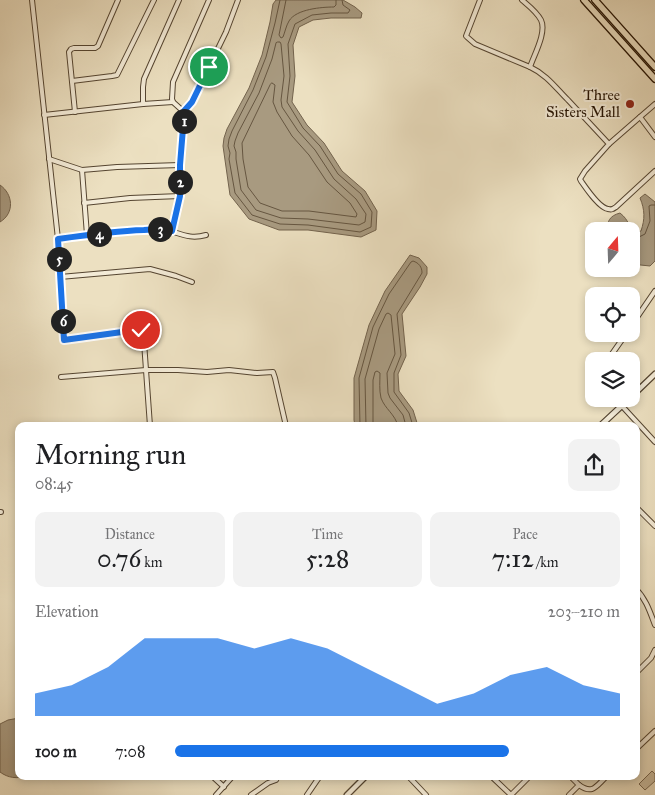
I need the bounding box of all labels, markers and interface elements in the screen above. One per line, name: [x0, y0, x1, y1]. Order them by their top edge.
pin: [188, 46, 230, 88]
icon: arrive: [195, 53, 223, 81]
place label: Three Sisters Mall: [546, 86, 621, 121]
marker: Three Sisters Mall: [624, 98, 636, 110]
pin: 1: [172, 108, 196, 134]
text: 1: [182, 113, 187, 130]
pin: 2: [168, 170, 192, 194]
text: 2: [177, 174, 184, 191]
pin: 3: [148, 216, 172, 242]
text: 3: [158, 221, 163, 238]
pin: 4: [86, 222, 112, 246]
north arrow: [585, 222, 640, 278]
map controls: [585, 222, 640, 407]
text: 4: [96, 226, 103, 243]
pin: 5: [46, 246, 72, 272]
text: 5: [56, 251, 63, 268]
button: locate: [585, 287, 640, 342]
pin: 6: [50, 308, 76, 334]
pin: [120, 309, 162, 351]
text: 6: [60, 313, 67, 330]
icon: check: [127, 316, 155, 344]
button: layers: [585, 352, 640, 407]
text: Morning run: [35, 437, 186, 472]
button: share: [568, 439, 620, 491]
text: 08:45: [35, 474, 73, 493]
text: Distance: [105, 526, 155, 543]
text: Time: [312, 526, 343, 543]
text: Pace: [512, 526, 538, 543]
text: 0.76: [97, 543, 141, 574]
text: 5:28: [306, 543, 349, 574]
text: 7:12: [492, 543, 534, 574]
text: km: [141, 554, 163, 571]
text: /km: [534, 554, 559, 571]
text: Elevation: [35, 602, 99, 621]
text: 203–210 m: [548, 602, 620, 621]
text: 100 m: [35, 742, 77, 761]
text: 7:08: [115, 742, 145, 761]

